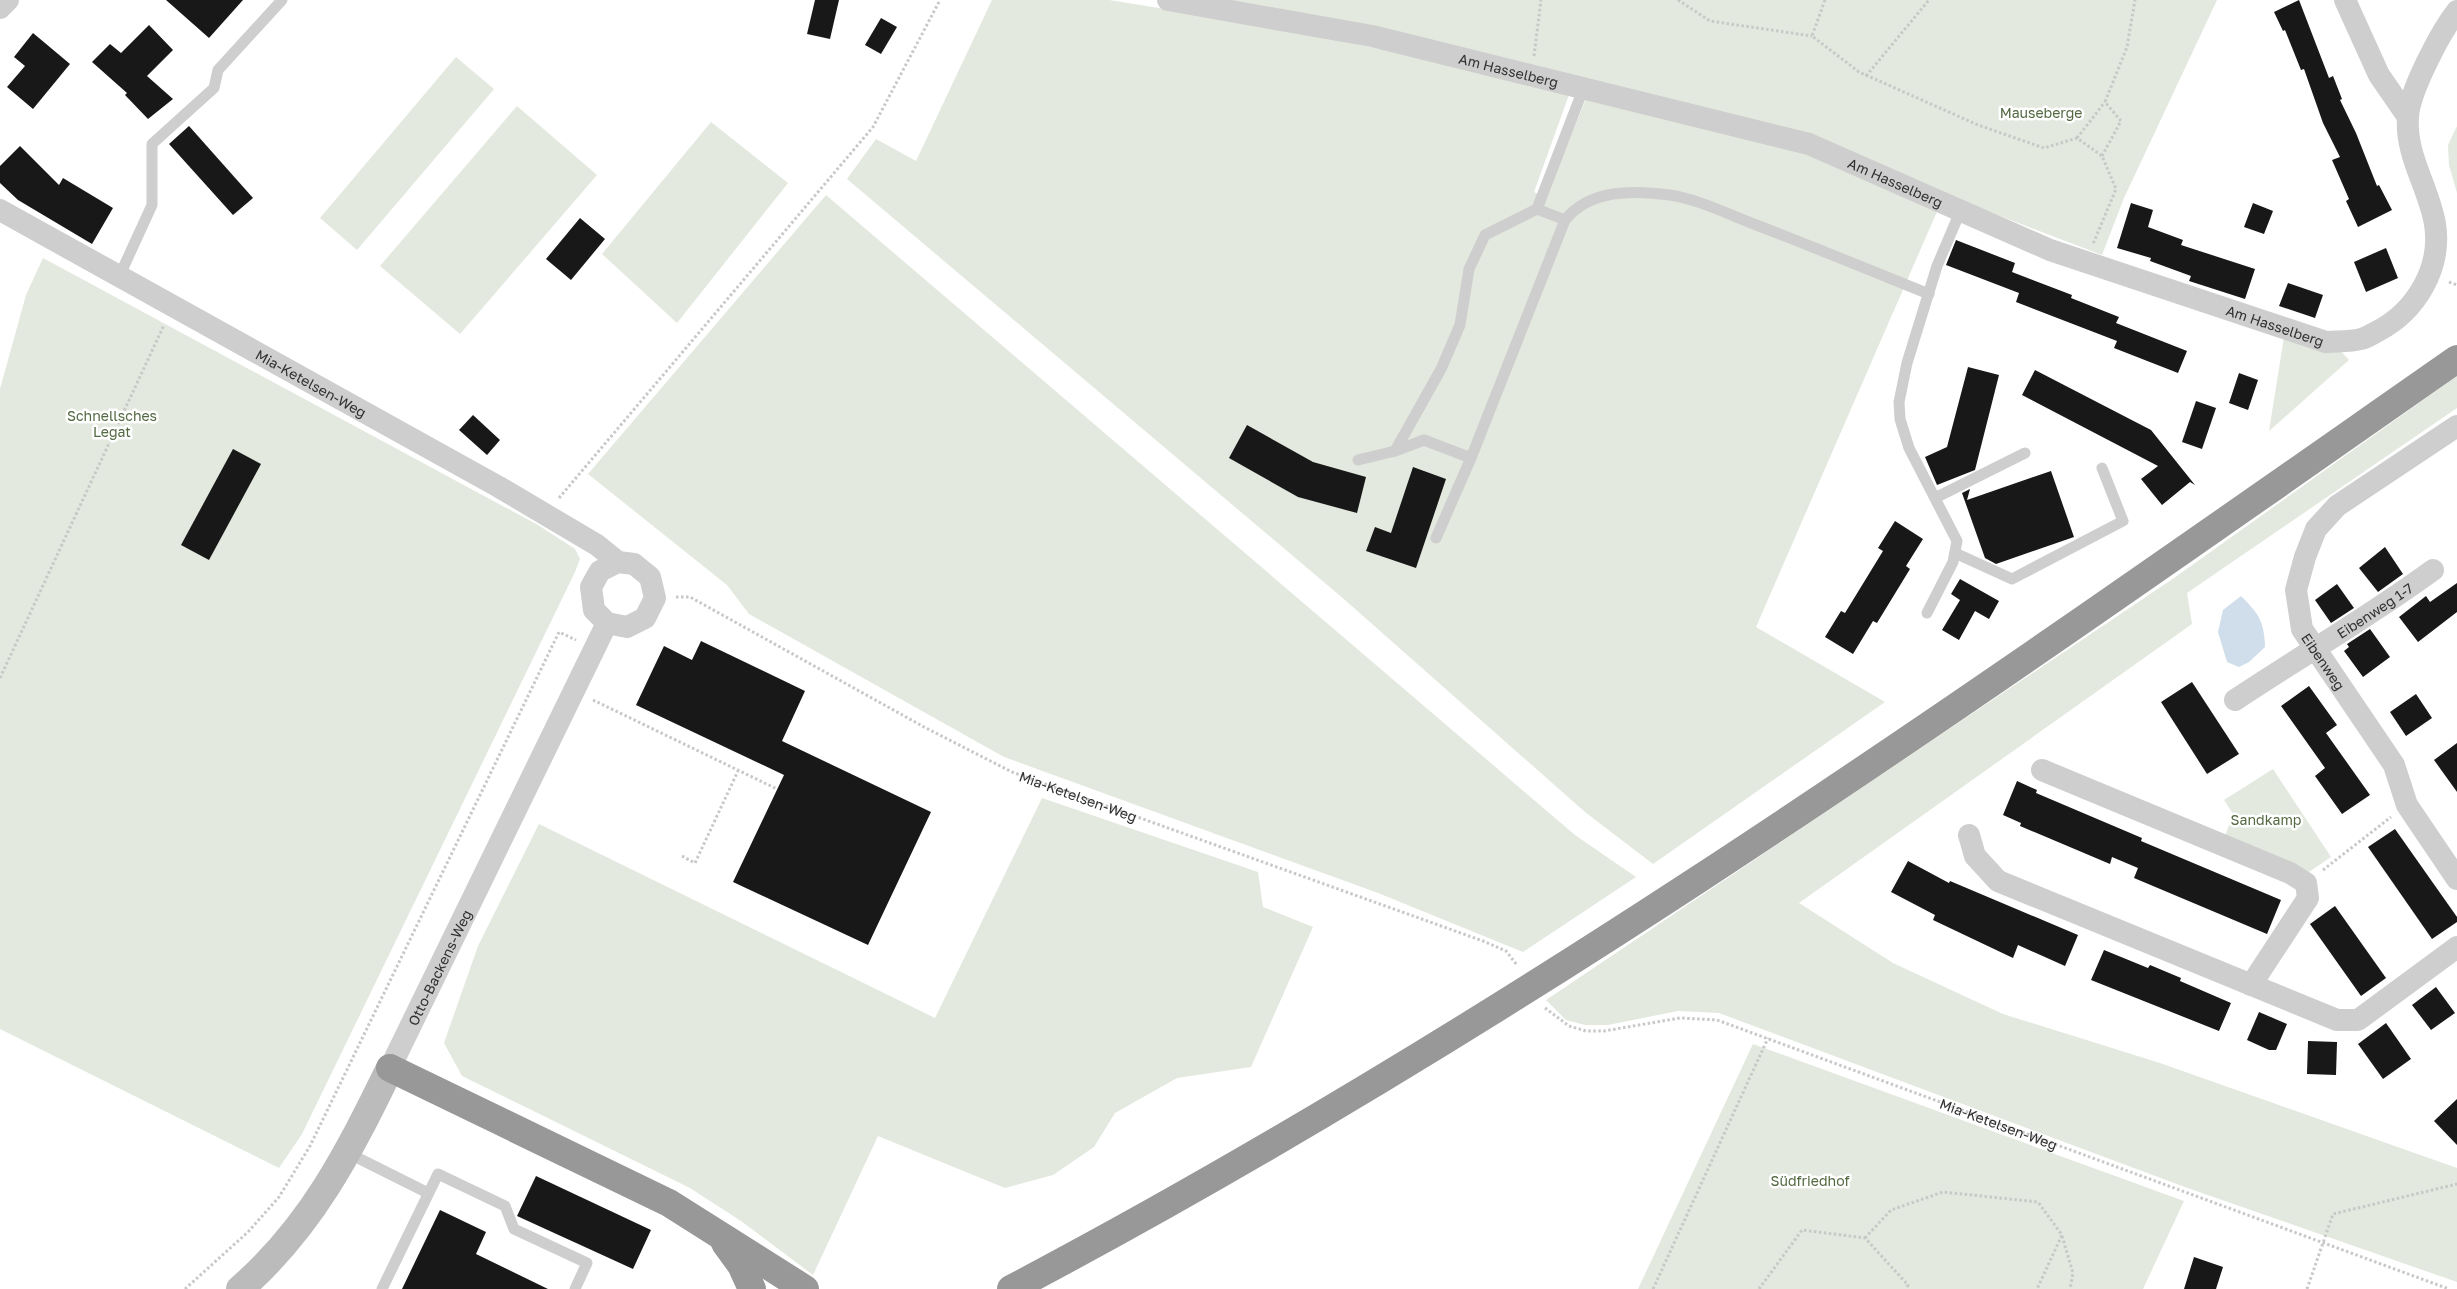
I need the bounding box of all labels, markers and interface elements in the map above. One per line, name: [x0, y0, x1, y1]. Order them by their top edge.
street label: Am Hasselberg: [1457, 49, 1560, 90]
park label: Mauseberge: [2000, 104, 2082, 121]
street label: Am Hasselberg: [1846, 154, 1946, 210]
street label: Am Hasselberg: [2224, 301, 2326, 349]
street label: Mia-Ketelsen-Weg: [253, 345, 370, 420]
park label: Schnellsches Legat: [67, 407, 157, 440]
street label: Eibenweg 1-7: [2333, 579, 2416, 641]
street label: Eibenweg: [2298, 629, 2349, 693]
street label: Mia-Ketelsen-Weg: [1017, 767, 1140, 825]
park label: Sandkamp: [2231, 811, 2301, 828]
street label: Otto-Backens-Weg: [404, 907, 475, 1028]
street label: Mia-Ketelsen-Weg: [1938, 1094, 2060, 1153]
park label: Südfriedhof: [1770, 1172, 1850, 1189]

